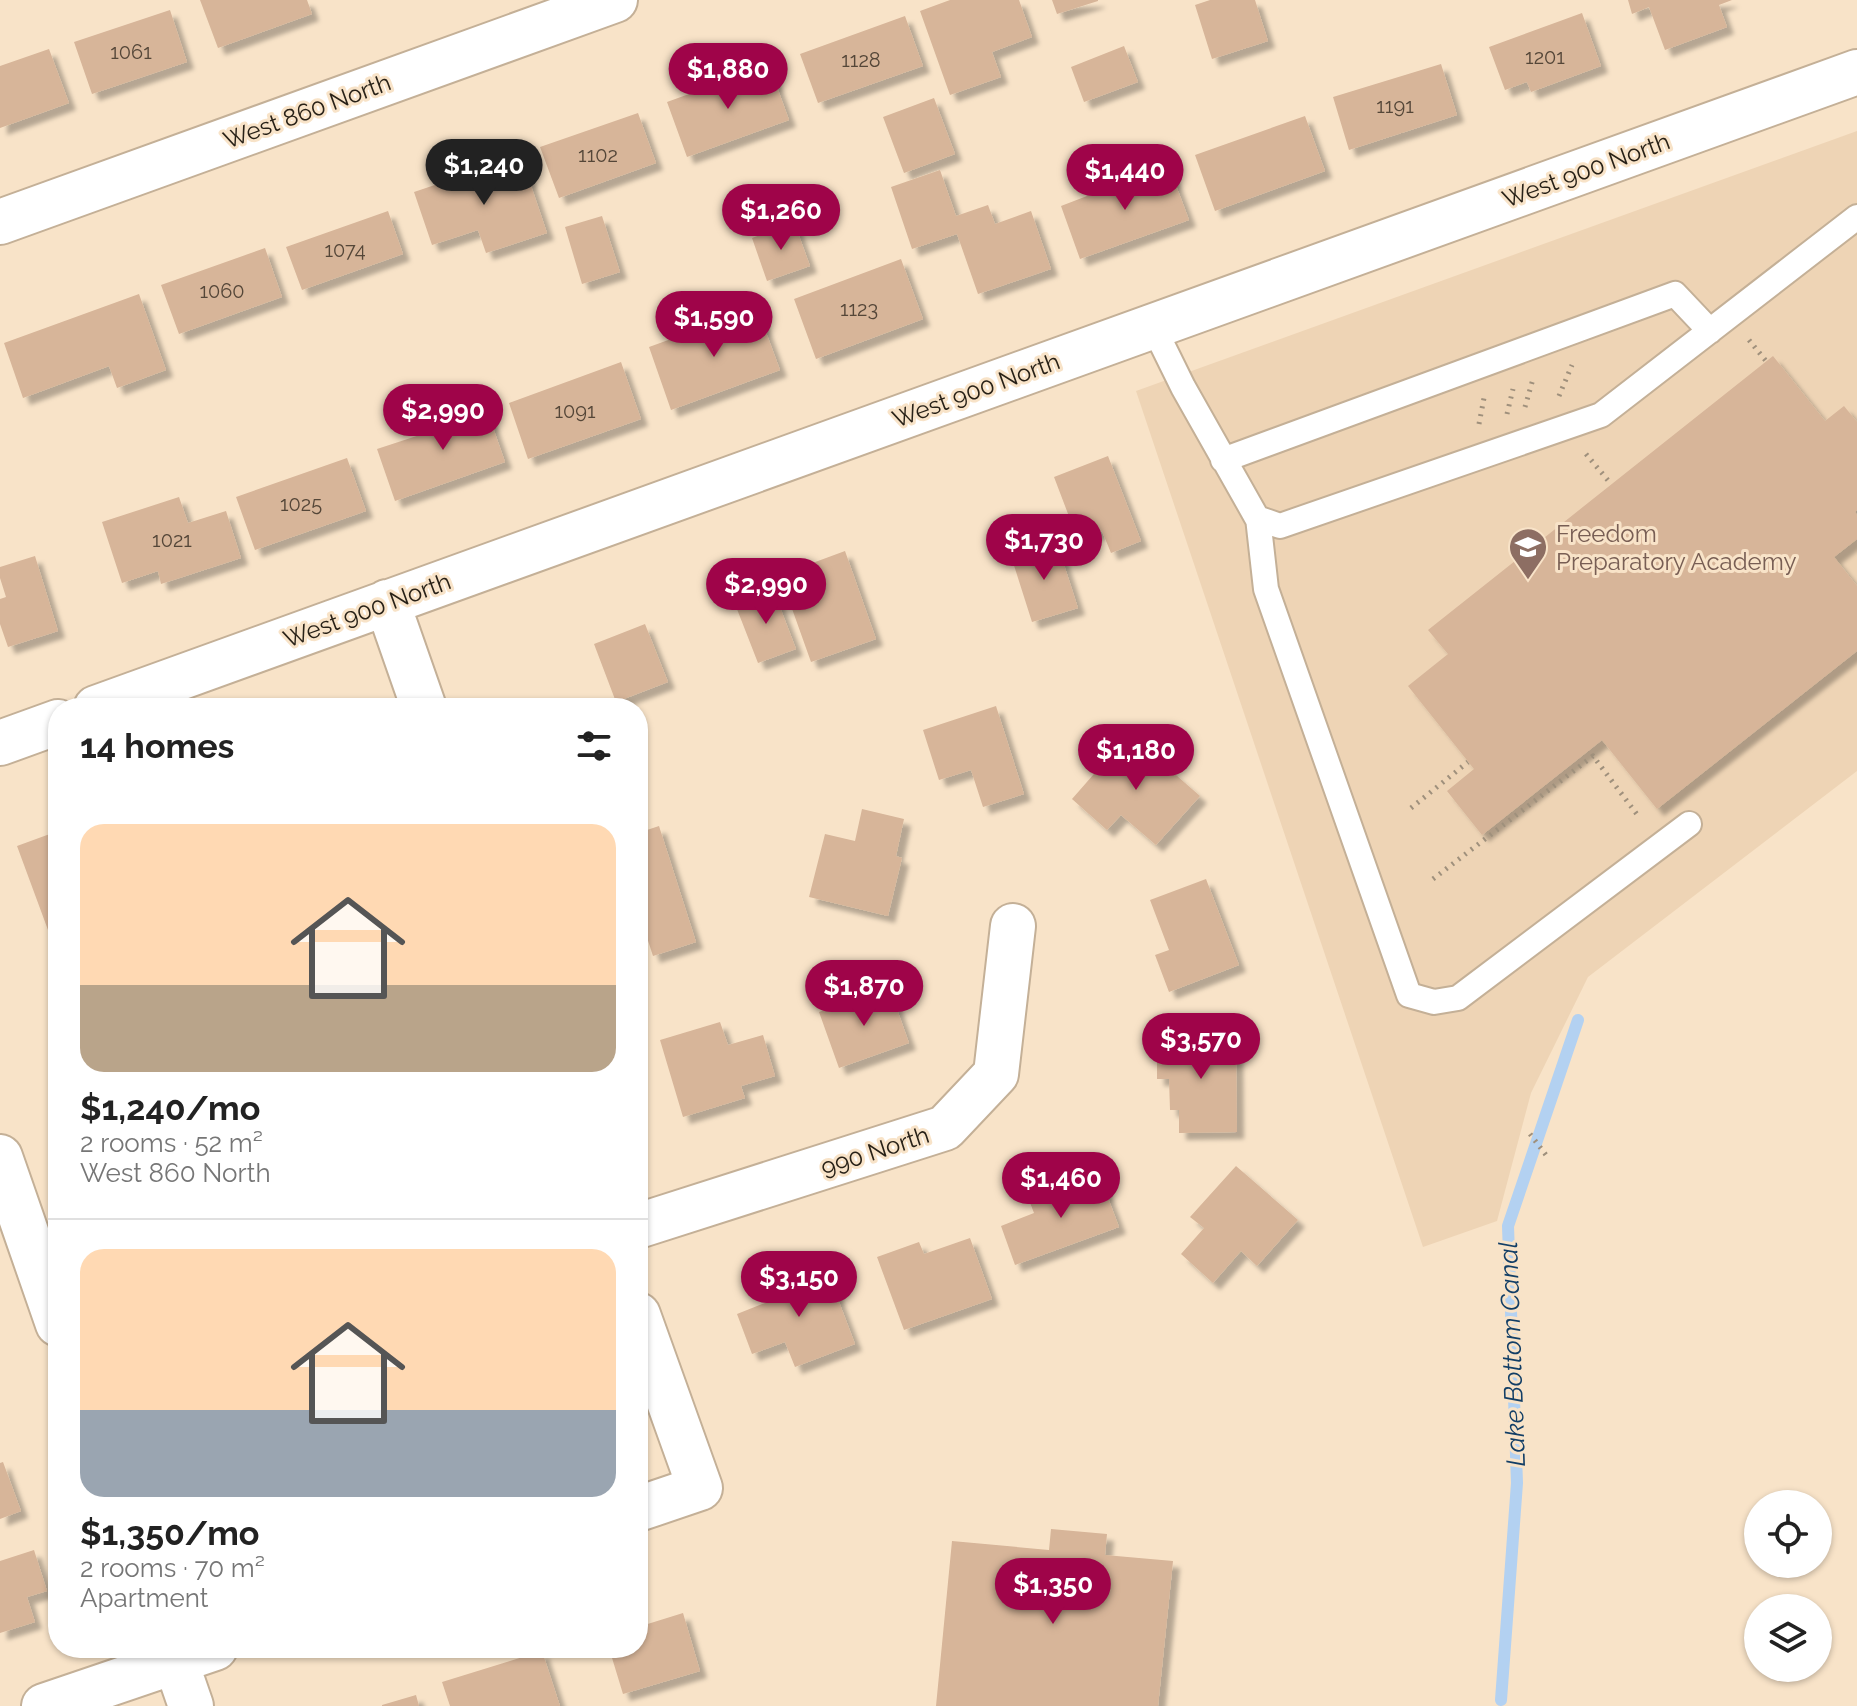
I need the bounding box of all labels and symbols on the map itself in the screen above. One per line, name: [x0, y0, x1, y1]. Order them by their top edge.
house number: 1061: [110, 40, 152, 64]
pin: $1,880: [663, 43, 793, 111]
house number: 1201: [1525, 45, 1565, 69]
house number: 1128: [841, 48, 881, 72]
street label: West 860 North: [219, 67, 395, 155]
house number: 1191: [1376, 94, 1414, 118]
street label: West 900 North: [1498, 126, 1674, 214]
pin: $1,240: [419, 139, 549, 207]
house number: 1102: [578, 143, 618, 167]
pin: $1,440: [1060, 144, 1190, 212]
pin: $1,260: [716, 184, 846, 252]
house number: 1074: [324, 238, 366, 262]
house number: 1060: [199, 279, 245, 303]
pin: $1,590: [649, 291, 779, 359]
house number: 1123: [840, 297, 878, 321]
street label: West 900 North: [888, 346, 1064, 434]
pin: $2,990: [378, 384, 508, 452]
house number: 1091: [554, 399, 596, 423]
house number: 1025: [280, 492, 322, 516]
pin: $1,730: [979, 514, 1109, 582]
place label: Freedom Preparatory Academy: [1556, 519, 1797, 576]
school or university icon: Freedom Preparatory Academy: [1507, 526, 1549, 581]
house number: 1021: [152, 528, 192, 552]
pin: $2,990: [701, 558, 831, 626]
street label: West 900 North: [279, 566, 455, 654]
pin: $1,180: [1071, 724, 1201, 792]
pin: $1,870: [799, 960, 929, 1028]
pin: $3,570: [1136, 1013, 1266, 1081]
street label: 990 North: [817, 1120, 933, 1182]
pin: $1,460: [996, 1152, 1126, 1220]
water label: Lake Bottom Canal: [1493, 1241, 1531, 1467]
pin: $3,150: [734, 1251, 864, 1319]
pin: $1,350: [988, 1558, 1118, 1626]

